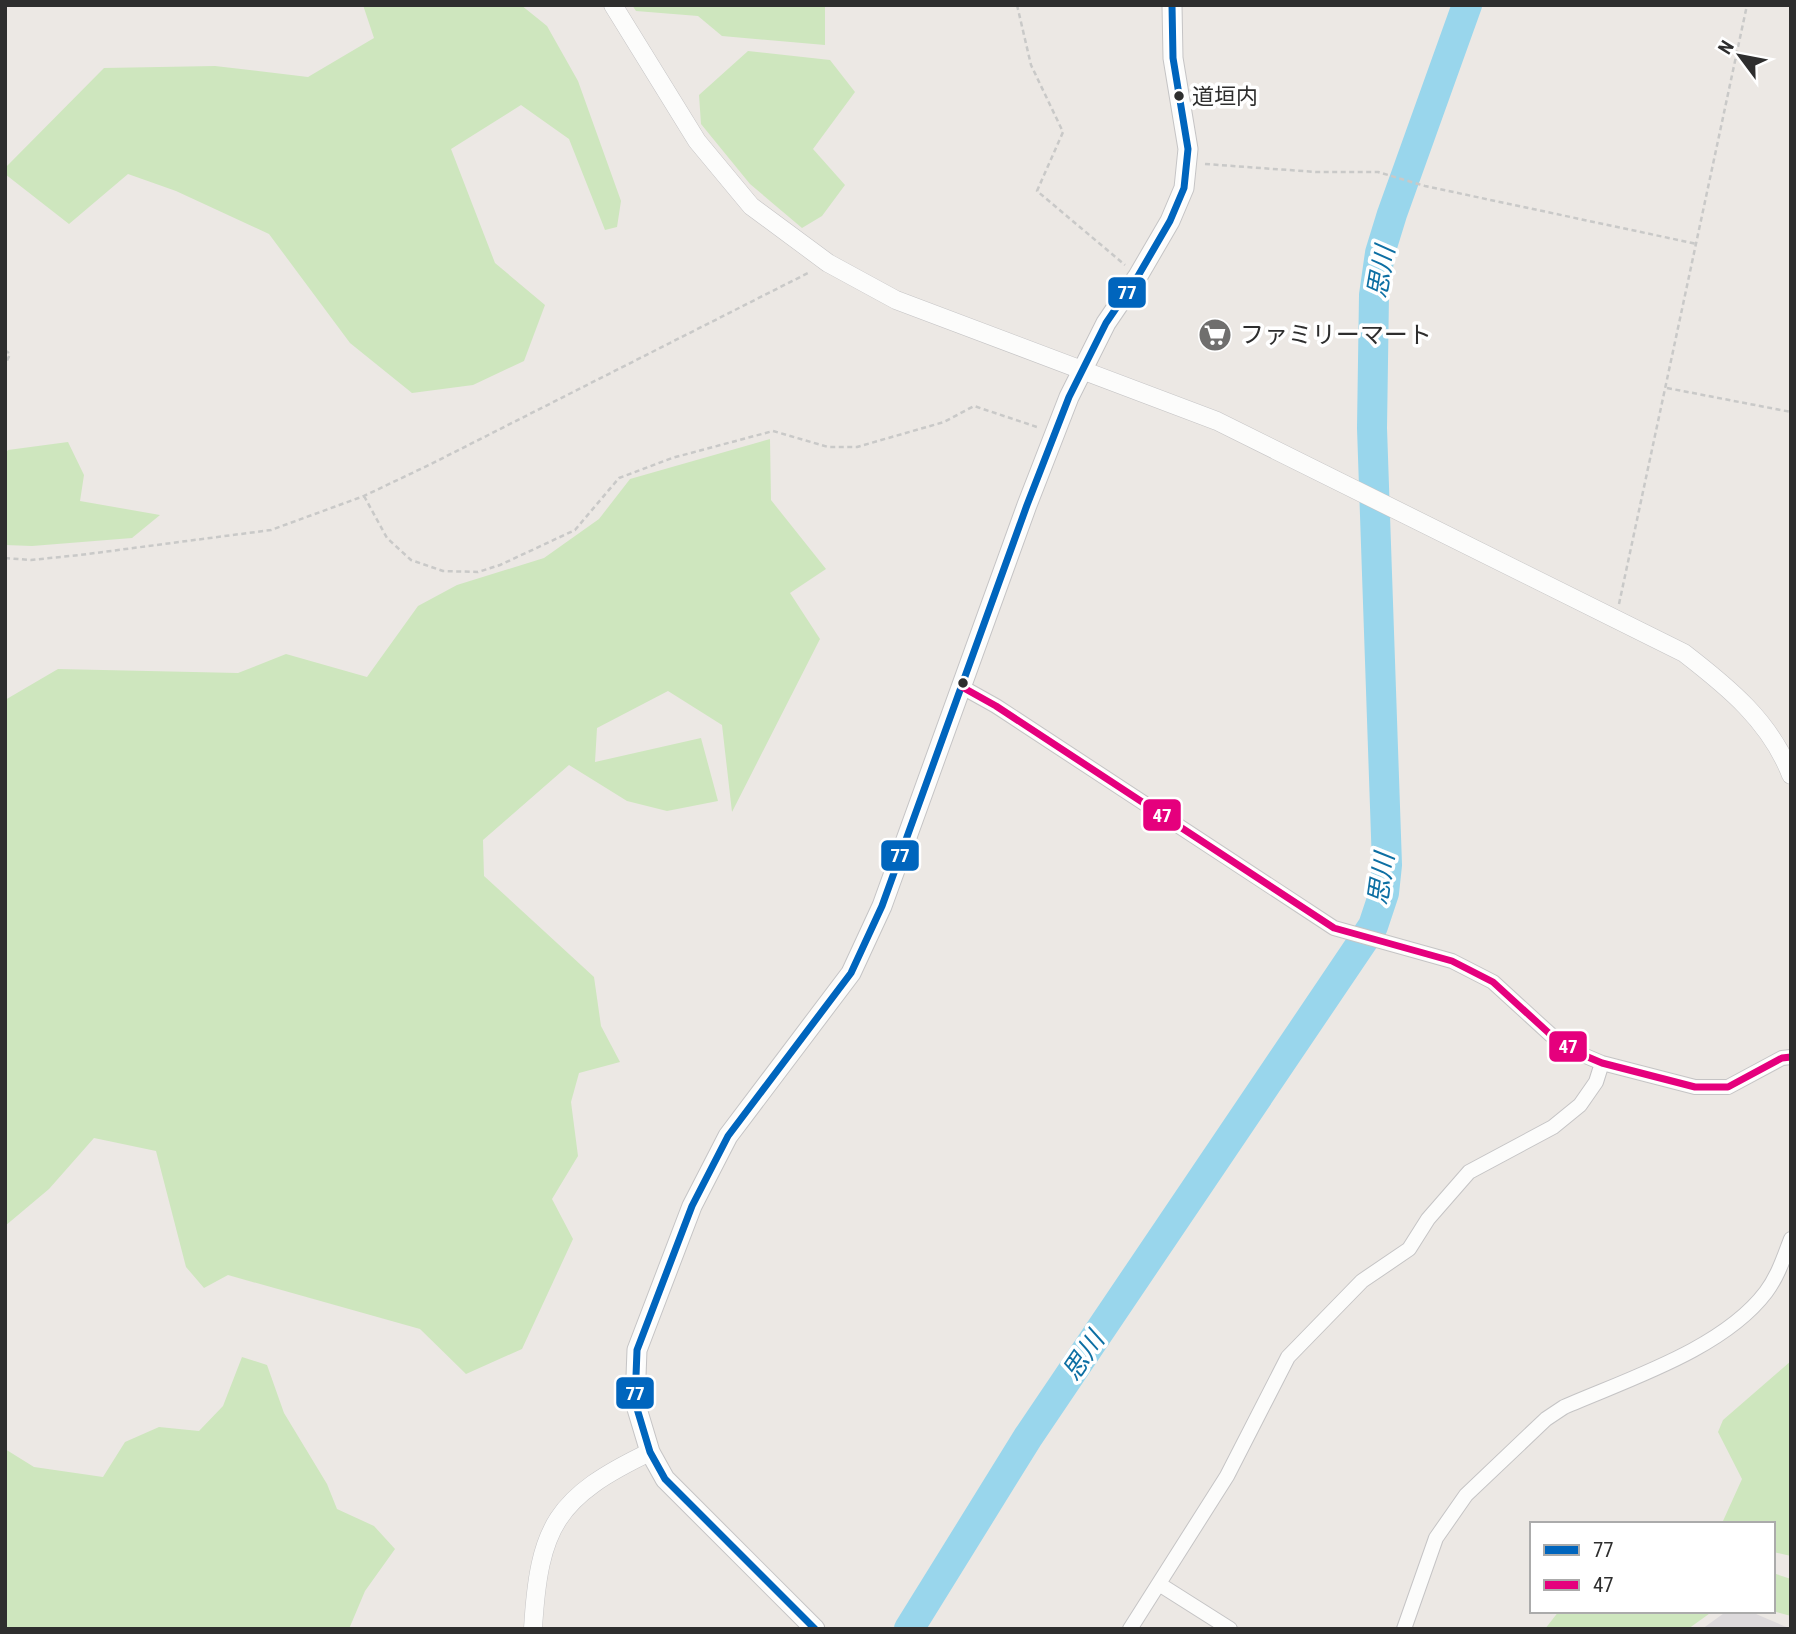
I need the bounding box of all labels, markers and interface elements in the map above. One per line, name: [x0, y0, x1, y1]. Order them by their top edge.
north arrow: [1705, 21, 1775, 91]
text: N: [1713, 36, 1739, 58]
place label: 道垣内: [1192, 84, 1258, 109]
marker: 道垣内: [1172, 89, 1186, 103]
water label: 思川: [1362, 241, 1401, 300]
line badge: 77: [1107, 276, 1147, 309]
text: 77: [1117, 281, 1137, 304]
supermarket icon: ファミリーマート: [1196, 316, 1234, 354]
place label: ファミリーマート: [1240, 321, 1432, 349]
unlabelled marker: [956, 676, 970, 690]
line badge: 47: [1142, 798, 1182, 832]
text: 47: [1152, 804, 1172, 827]
line badge: 77: [880, 839, 920, 872]
text: 77: [890, 844, 910, 867]
water label: 思川: [1363, 848, 1400, 907]
line badge: 47: [1548, 1030, 1588, 1063]
text: 47: [1558, 1035, 1578, 1058]
water label: 思川: [1056, 1324, 1112, 1386]
line badge: 77: [615, 1376, 655, 1410]
text: 77: [625, 1382, 645, 1405]
legend: [1530, 1522, 1775, 1613]
text: 77: [1593, 1538, 1614, 1562]
text: 47: [1593, 1573, 1614, 1597]

